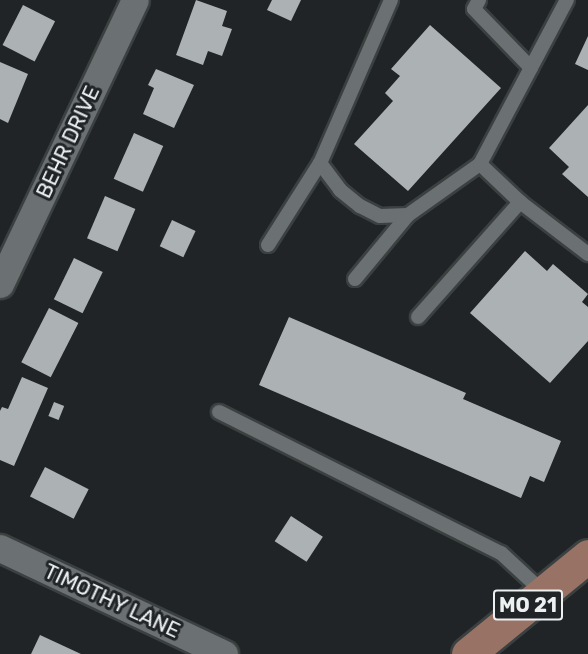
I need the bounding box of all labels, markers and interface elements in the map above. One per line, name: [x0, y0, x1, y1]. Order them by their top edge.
street label: BEHR DRIVE: [31, 82, 105, 202]
street label: TIMOTHY LANE: [40, 558, 184, 644]
road number: MO 21: [492, 588, 564, 622]

